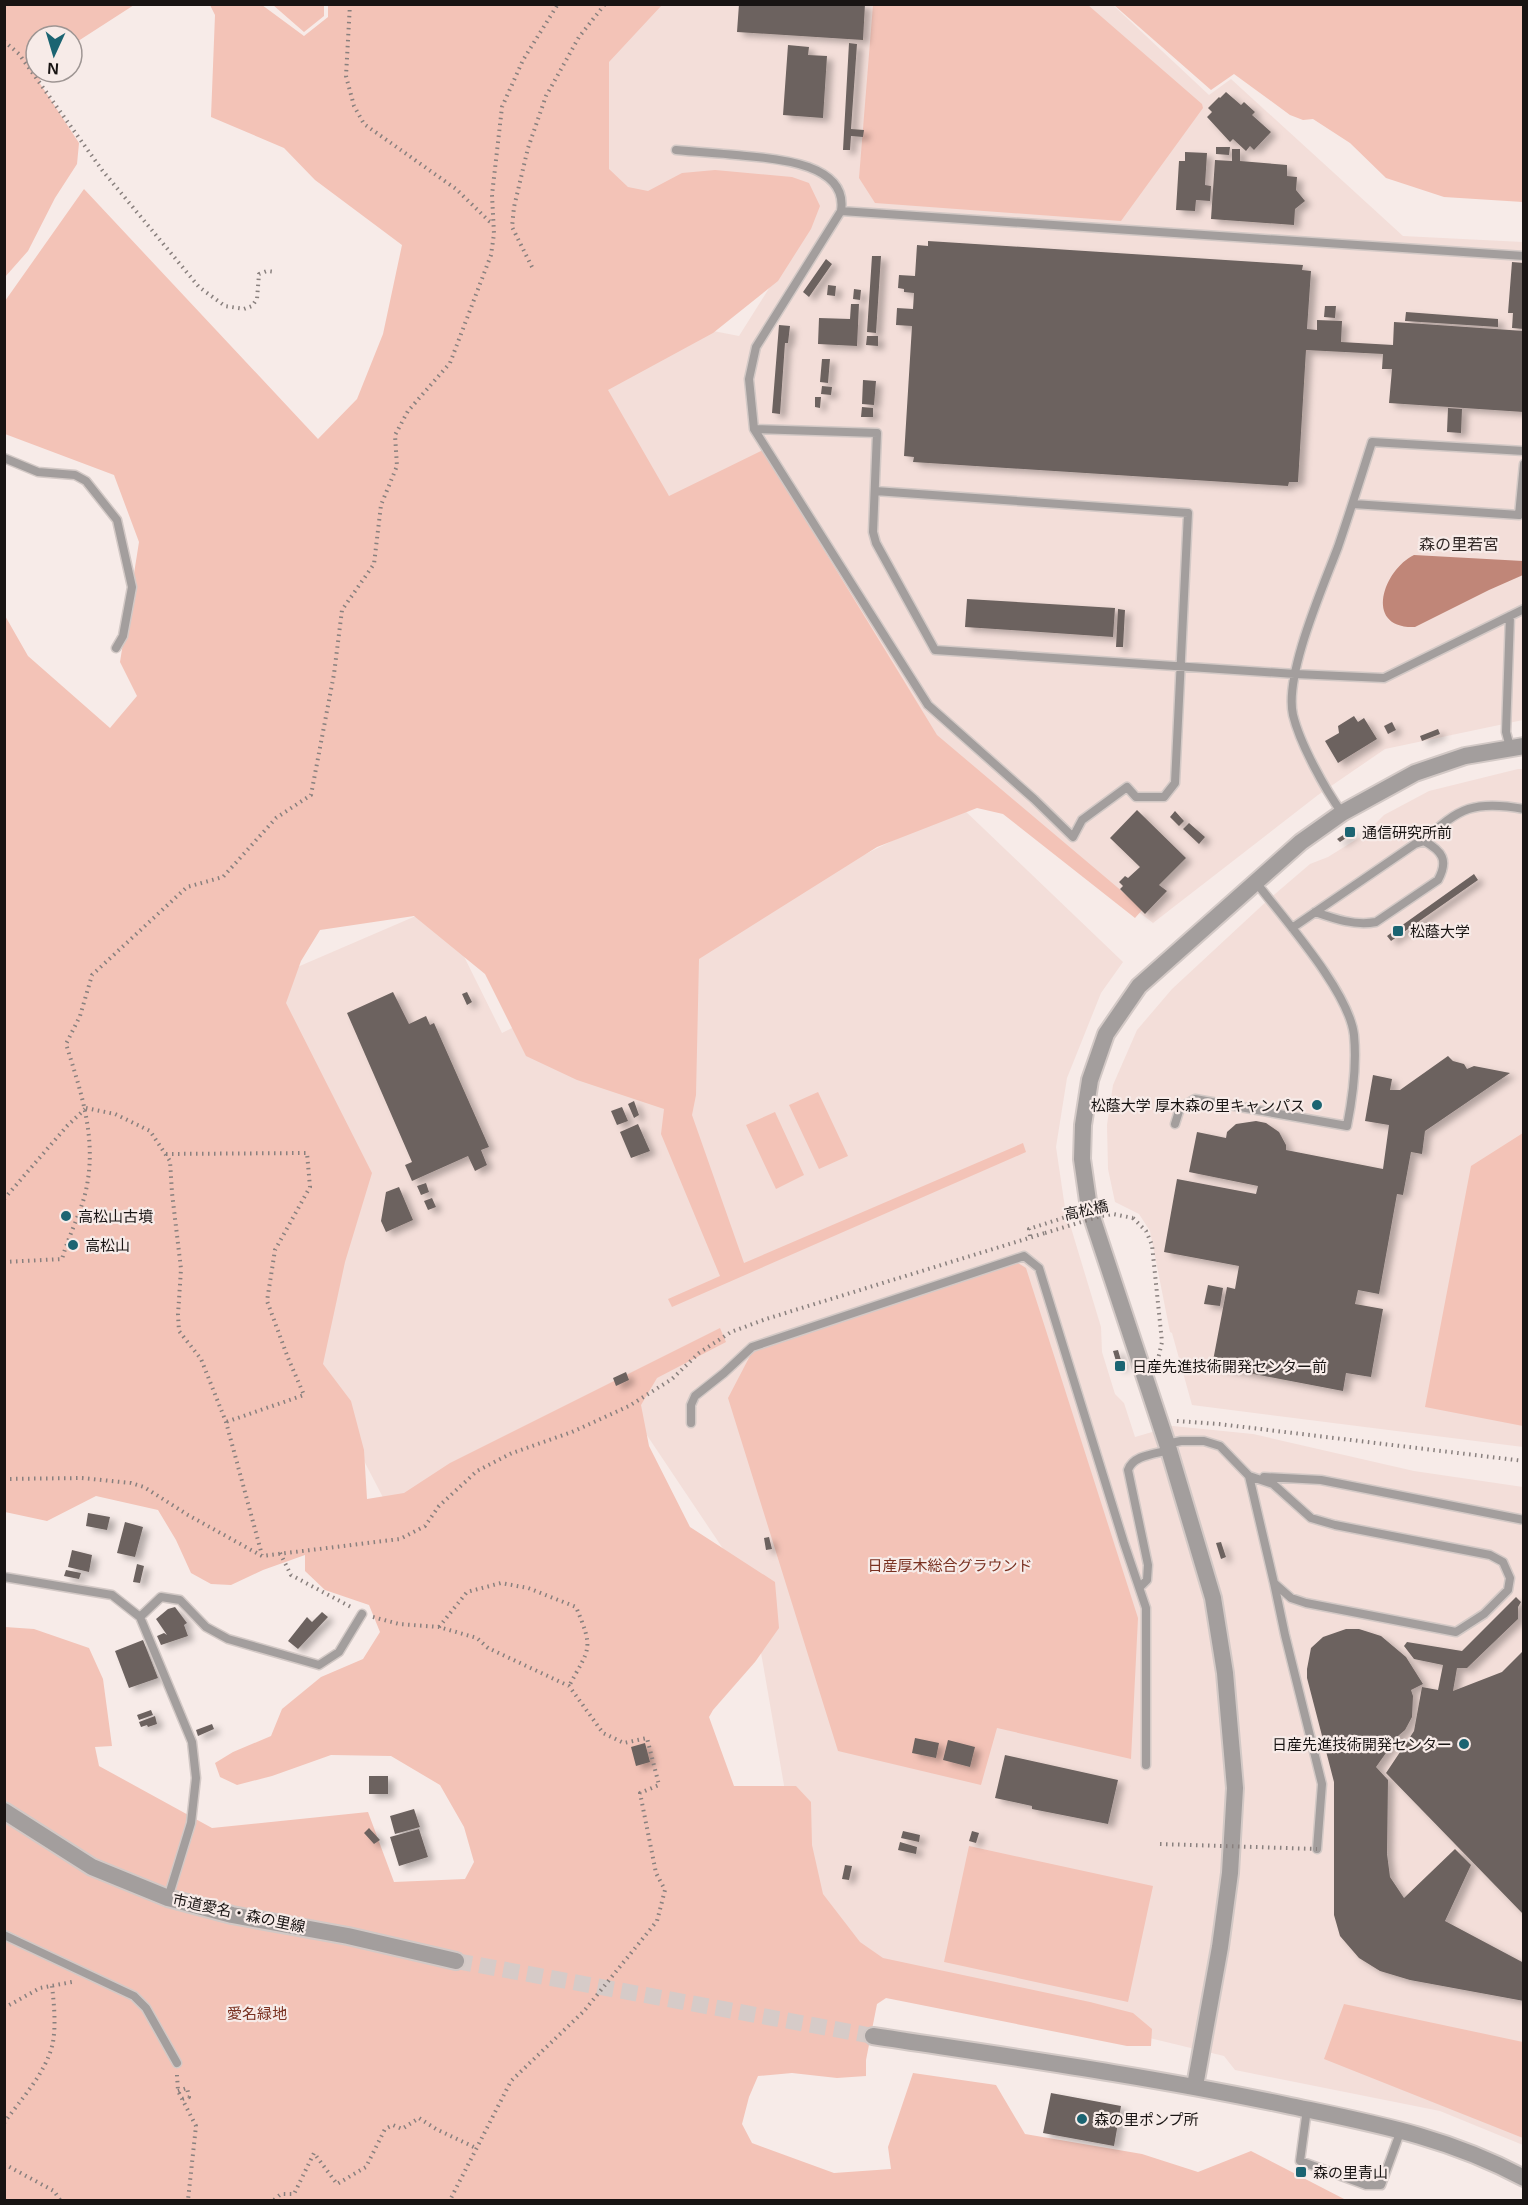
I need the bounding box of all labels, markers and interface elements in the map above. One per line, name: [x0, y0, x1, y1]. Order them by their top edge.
north arrow: [24, 24, 84, 84]
text: N: [47, 60, 59, 77]
district label: 森の里若宮: [1419, 536, 1499, 553]
place label: 通信研究所前: [1362, 824, 1452, 841]
marker: 通信研究所前: [1343, 825, 1357, 839]
place label: 松蔭大学: [1410, 923, 1470, 940]
marker: 松蔭大学: [1391, 924, 1405, 938]
place label: 松蔭大学 厚木森の里キャンパス: [1091, 1097, 1305, 1114]
marker: 松蔭大学 厚木森の里キャンパス: [1310, 1098, 1324, 1112]
street label: 高松橋: [1062, 1197, 1110, 1223]
place label: 高松山古墳: [78, 1208, 153, 1225]
marker: 高松山古墳: [59, 1209, 73, 1223]
place label: 高松山: [85, 1237, 130, 1254]
marker: 高松山: [66, 1238, 80, 1252]
place label: 日産先進技術開発センター前: [1132, 1358, 1327, 1375]
marker: 日産先進技術開発センター前: [1113, 1359, 1127, 1373]
park label: 日産厚木総合グラウンド: [867, 1557, 1033, 1574]
place label: 日産先進技術開発センター: [1272, 1736, 1452, 1753]
marker: 日産先進技術開発センター: [1457, 1737, 1471, 1751]
street label: 市道愛名・森の里線: [171, 1891, 307, 1935]
park label: 愛名緑地: [227, 2005, 287, 2022]
place label: 森の里ポンプ所: [1094, 2111, 1199, 2128]
marker: 森の里ポンプ所: [1075, 2112, 1089, 2126]
place label: 森の里青山: [1313, 2164, 1388, 2181]
marker: 森の里青山: [1294, 2165, 1308, 2179]

